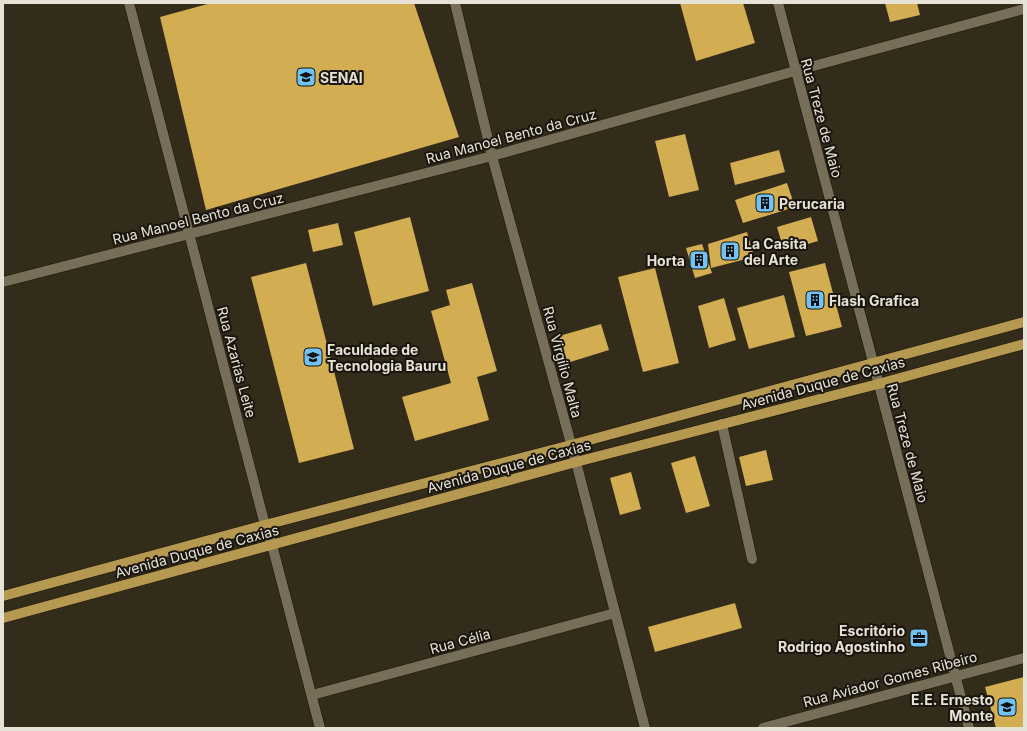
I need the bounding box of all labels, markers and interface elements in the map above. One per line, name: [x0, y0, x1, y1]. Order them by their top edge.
street label: Rua Treze de Maio: [798, 56, 846, 180]
school or university icon: SENAI: [295, 66, 317, 88]
place label: SENAI: [320, 69, 363, 86]
street label: Rua Manoel Bento da Cruz: [424, 105, 598, 167]
street label: Rua Manoel Bento da Cruz: [111, 188, 285, 248]
building icon: Perucaria: [754, 192, 776, 214]
place label: Perucaria: [779, 195, 845, 212]
place label: La Casita del Arte: [744, 235, 807, 268]
building icon: La Casita del Arte: [719, 240, 741, 262]
building icon: Horta: [688, 249, 710, 271]
place label: Horta: [647, 252, 685, 269]
building icon: Flash Grafica: [804, 289, 826, 311]
place label: Flash Grafica: [829, 292, 919, 309]
street label: Rua Virgílio Malta: [540, 304, 586, 420]
street label: Rua Azarias Leite: [214, 305, 260, 419]
place label: Faculdade de Tecnologia Bauru: [327, 341, 446, 374]
school or university icon: Faculdade de Tecnologia Bauru: [302, 346, 324, 368]
street label: Avenida Duque de Caxias: [739, 353, 907, 413]
street label: Rua Treze de Maio: [884, 381, 932, 505]
street label: Avenida Duque de Caxias: [425, 436, 593, 496]
street label: Avenida Duque de Caxias: [113, 521, 281, 581]
place label: Escritório Rodrigo Agostinho: [778, 622, 905, 655]
street label: Rua Célia: [428, 625, 492, 657]
office icon: Escritório Rodrigo Agostinho: [908, 627, 930, 649]
street label: Rua Aviador Gomes Ribeiro: [801, 648, 979, 710]
place label: E.E. Ernesto Monte: [911, 691, 993, 724]
school or university icon: E.E. Ernesto Monte: [996, 696, 1018, 718]

